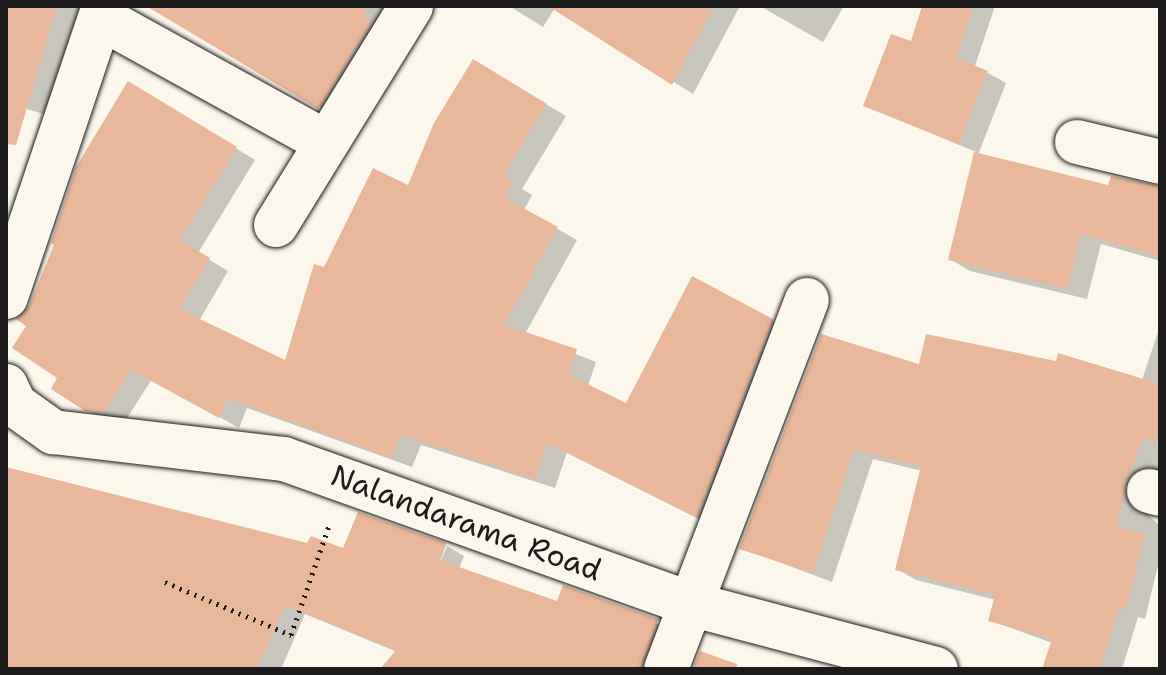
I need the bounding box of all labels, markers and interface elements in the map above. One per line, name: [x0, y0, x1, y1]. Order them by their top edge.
street label: Nalandarama Road: [326, 457, 606, 589]

